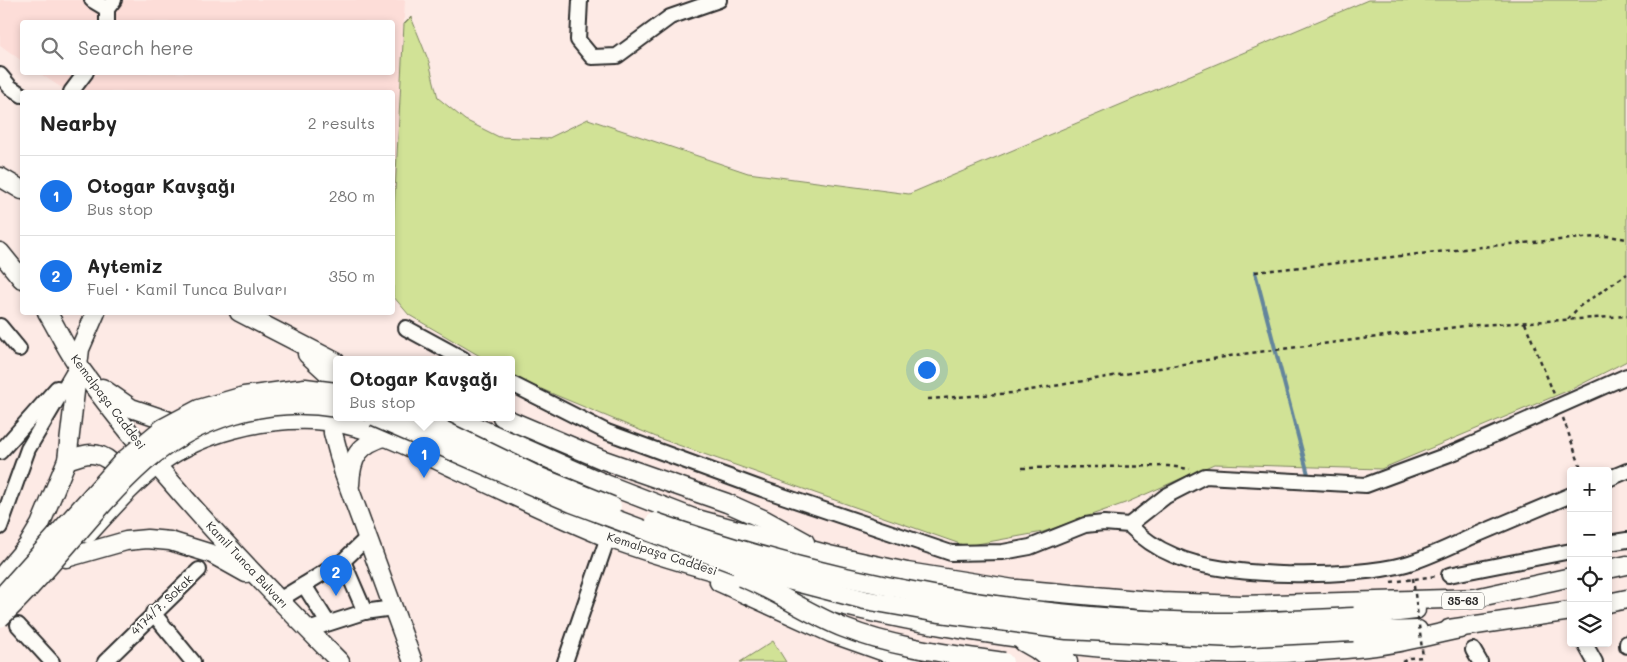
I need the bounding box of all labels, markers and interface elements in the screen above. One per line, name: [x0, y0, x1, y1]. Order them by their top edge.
search box: [20, 20, 395, 75]
icon: search: [38, 34, 66, 62]
text: Search here: [78, 35, 194, 60]
text: Nearby: [40, 109, 117, 136]
text: 2 results: [308, 112, 375, 133]
text: Otogar Kavşağı: [87, 173, 236, 198]
text: 1: [52, 185, 60, 206]
text: 280 m: [329, 185, 375, 206]
text: Bus stop: [87, 198, 153, 219]
text: Aytemiz: [87, 253, 163, 278]
text: 2: [52, 265, 60, 286]
text: 350 m: [329, 265, 375, 286]
text: Fuel · Kamil Tunca Bulvarı: [87, 278, 288, 299]
street label: Kemalpaşa Caddesi: [68, 351, 150, 452]
popup: [333, 356, 515, 421]
your location: [914, 357, 940, 383]
text: Otogar Kavşağı: [350, 366, 498, 391]
text: Bus stop: [350, 391, 415, 412]
pin: 1: [408, 437, 440, 478]
map controls: [1567, 467, 1612, 647]
button: +: [1567, 467, 1612, 512]
button: −: [1567, 512, 1612, 557]
street label: Kamil Tunca Bulvarı: [203, 517, 292, 611]
street label: Kemalpaşa Caddesi: [605, 528, 719, 578]
pin: 2: [320, 555, 352, 596]
button: locate: [1567, 557, 1612, 602]
street label: 4174/7. Sokak: [127, 571, 196, 638]
road number: 35-63: [1442, 592, 1484, 610]
button: layers: [1567, 602, 1612, 647]

